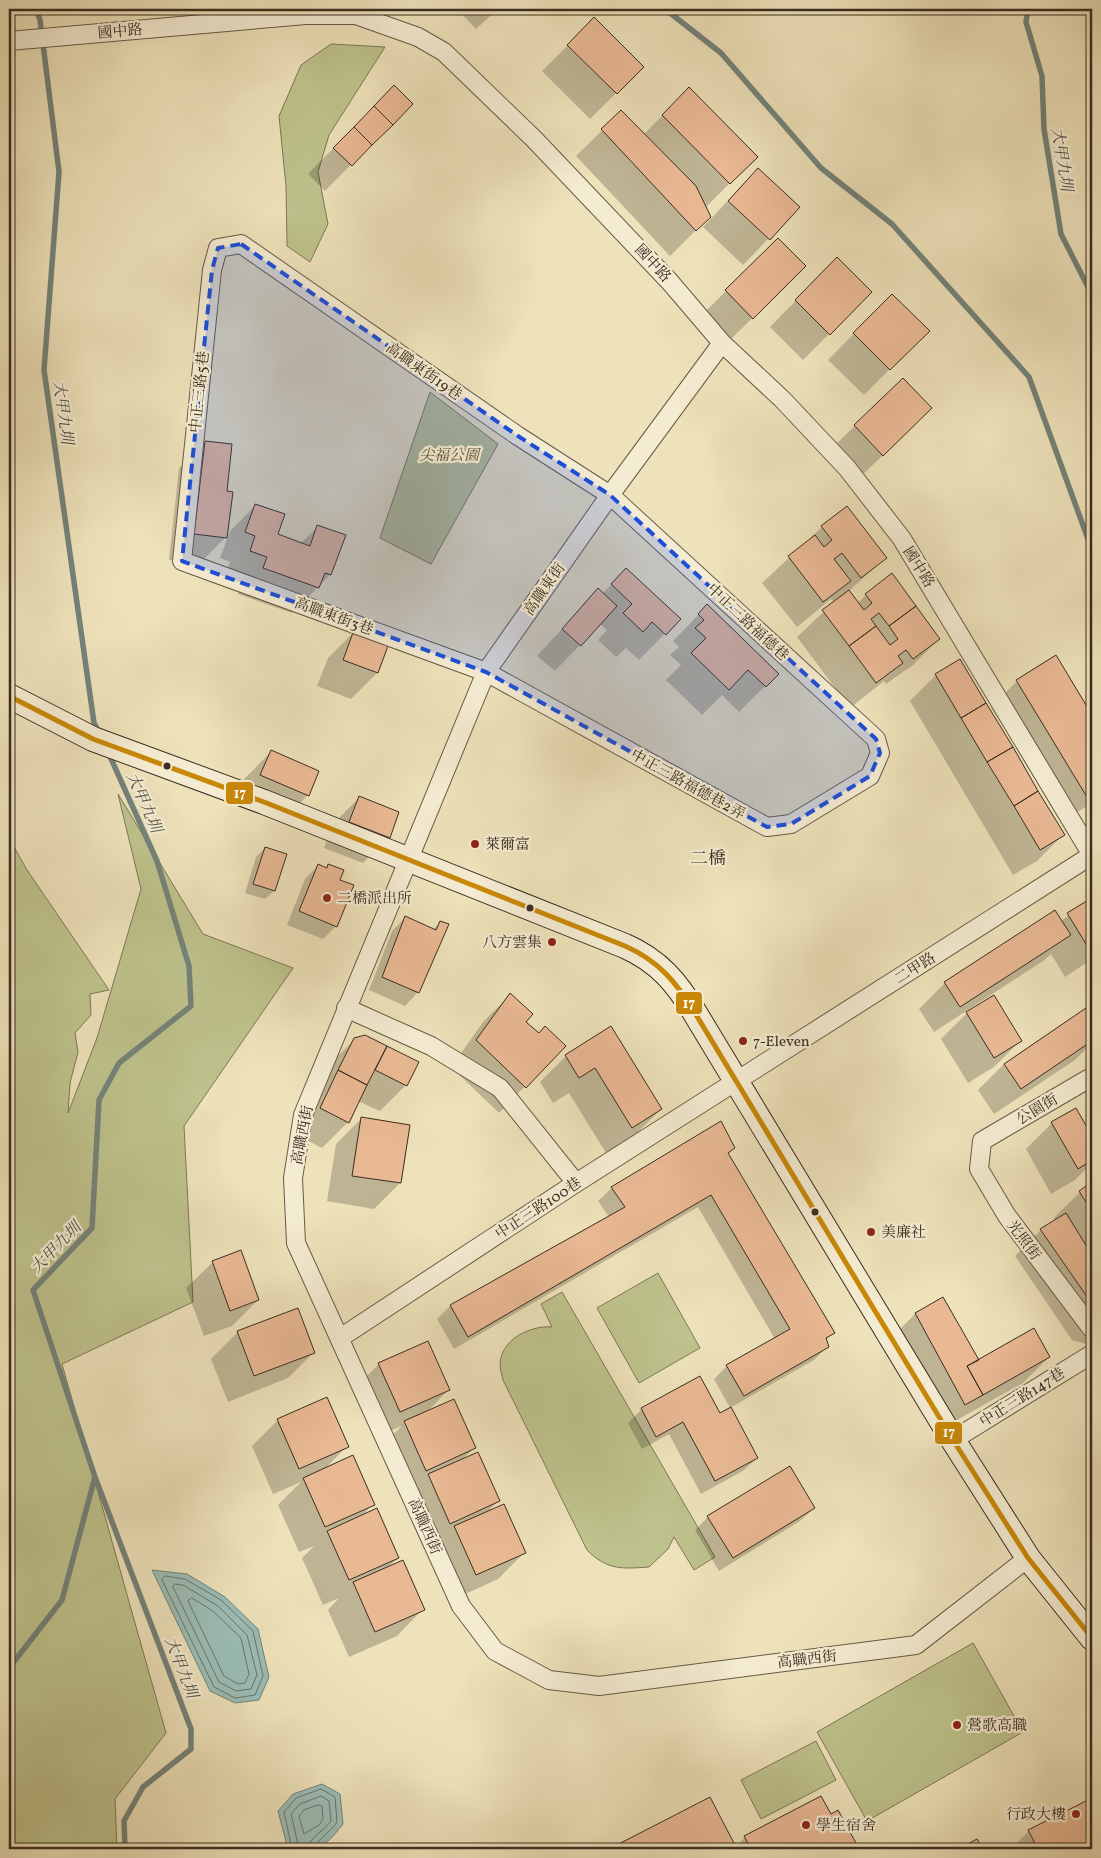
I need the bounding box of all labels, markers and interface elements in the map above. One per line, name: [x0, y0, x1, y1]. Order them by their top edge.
street label: 國中路: [97, 20, 143, 45]
water label: 大甲九圳: [1045, 126, 1077, 196]
street label: 國中路: [629, 240, 675, 288]
street label: 高職東街19巷: [381, 338, 465, 406]
street label: 中正三路5巷: [186, 350, 215, 434]
water label: 大甲九圳: [47, 379, 78, 448]
park label: 尖福公園: [419, 446, 481, 467]
street label: 國中路: [897, 543, 939, 592]
street label: 高職東街: [519, 559, 571, 620]
street label: 中正三路福德巷: [701, 580, 793, 667]
street label: 高職東街3巷: [291, 593, 376, 641]
street label: 中正三路福德巷2弄: [626, 745, 748, 826]
unlabelled marker: [162, 761, 172, 771]
water label: 大甲九圳: [120, 769, 167, 839]
line badge: 17: [225, 781, 254, 805]
text: 17: [234, 785, 246, 804]
place label: 萊爾富: [485, 835, 530, 856]
marker: 萊爾富: [469, 838, 481, 850]
district label: 二橋: [690, 847, 726, 872]
place label: 二橋派出所: [337, 889, 412, 910]
marker: 二橋派出所: [321, 892, 333, 904]
unlabelled marker: [525, 903, 535, 913]
place label: 八方雲集: [482, 933, 542, 954]
marker: 八方雲集: [546, 936, 558, 948]
street label: 二甲路: [891, 948, 940, 990]
line badge: 17: [675, 991, 703, 1015]
text: 17: [683, 995, 695, 1014]
place label: 7-Eleven: [753, 1032, 810, 1053]
marker: 7-Eleven: [737, 1035, 749, 1047]
street label: 公園街: [1013, 1090, 1062, 1131]
street label: 高職西街: [287, 1104, 320, 1167]
street label: 中正三路100巷: [492, 1173, 586, 1245]
unlabelled marker: [810, 1207, 820, 1217]
water label: 大甲九圳: [26, 1216, 89, 1279]
street label: 光照街: [1001, 1217, 1045, 1265]
place label: 美廉社: [881, 1223, 926, 1244]
marker: 美廉社: [865, 1226, 877, 1238]
street label: 中正三路147巷: [976, 1364, 1070, 1433]
line badge: 17: [934, 1421, 963, 1445]
text: 17: [943, 1424, 955, 1443]
street label: 高職西街: [402, 1495, 445, 1558]
water label: 大甲九圳: [158, 1634, 203, 1704]
street label: 高職西街: [776, 1646, 838, 1675]
place label: 鶯歌高職: [967, 1716, 1027, 1737]
marker: 鶯歌高職: [951, 1719, 963, 1731]
place label: 行政大樓: [1006, 1805, 1066, 1826]
marker: 行政大樓: [1070, 1808, 1082, 1820]
place label: 學生宿舍: [816, 1816, 876, 1837]
marker: 學生宿舍: [800, 1819, 812, 1831]

